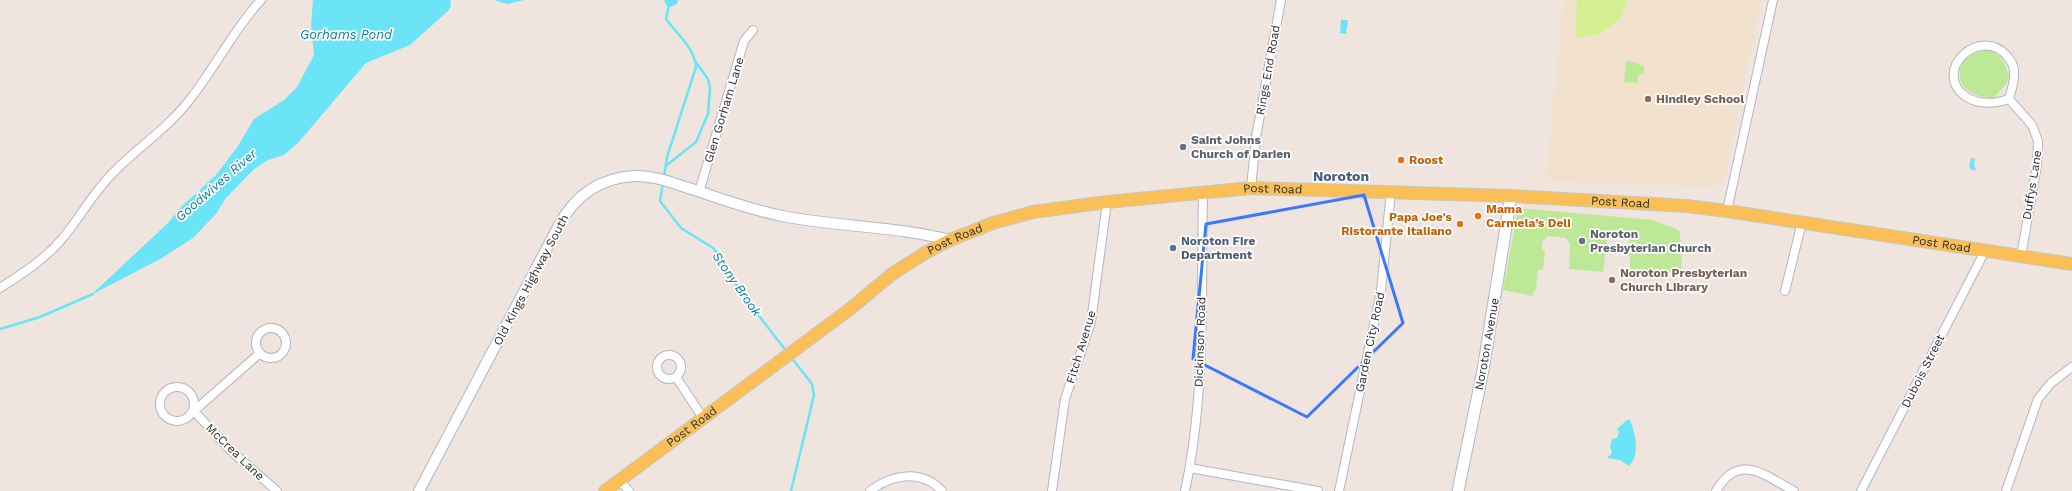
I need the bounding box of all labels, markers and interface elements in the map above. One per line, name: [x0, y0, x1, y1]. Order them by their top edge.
street label: Rings End Road: [1253, 24, 1283, 116]
water label: Gorhams Pond: [300, 27, 393, 42]
street label: Glen Gorham Lane: [701, 55, 747, 164]
place label: Hindley School: [1656, 92, 1744, 106]
marker: Hindley School: [1643, 94, 1653, 104]
place label: Saint Johns Church of Darien: [1191, 133, 1291, 161]
marker: Saint Johns Church of Darien: [1178, 142, 1188, 152]
water label: Goodwives River: [172, 145, 260, 224]
street label: Duffys Lane: [2020, 149, 2044, 221]
place label: Roost: [1409, 153, 1444, 167]
marker: Roost: [1396, 155, 1406, 165]
district label: Noroton: [1313, 168, 1369, 184]
street label: Post Road: [1243, 181, 1303, 197]
street label: Post Road: [1591, 194, 1650, 211]
place label: Mama Carmela’s Deli: [1486, 202, 1571, 230]
place label: Papa Joe's Ristorante Italiano: [1341, 210, 1453, 238]
marker: Mama Carmela’s Deli: [1473, 211, 1483, 221]
street label: Old Kings Highway South: [490, 212, 572, 348]
marker: Papa Joe's Ristorante Italiano: [1455, 219, 1465, 229]
street label: Post Road: [925, 221, 985, 258]
place label: Noroton Presbyterian Church: [1590, 227, 1711, 255]
street label: Post Road: [1911, 233, 1972, 255]
place label: Noroton Fire Department: [1181, 234, 1255, 262]
marker: Noroton Presbyterian Church: [1577, 236, 1587, 246]
marker: Noroton Fire Department: [1168, 243, 1178, 253]
water label: Stony Brook: [709, 249, 765, 320]
place label: Noroton Presbyterian Church Library: [1620, 266, 1747, 294]
marker: Noroton Presbyterian Church Library: [1607, 275, 1617, 285]
street label: Garden City Road: [1353, 291, 1387, 393]
street label: Dickinson Road: [1191, 297, 1209, 387]
street label: Noroton Avenue: [1472, 297, 1502, 391]
street label: Fitch Avenue: [1063, 309, 1099, 385]
street label: Dubois Street: [1898, 332, 1948, 410]
street label: Post Road: [664, 403, 720, 450]
street label: McCrea Lane: [203, 421, 267, 483]

